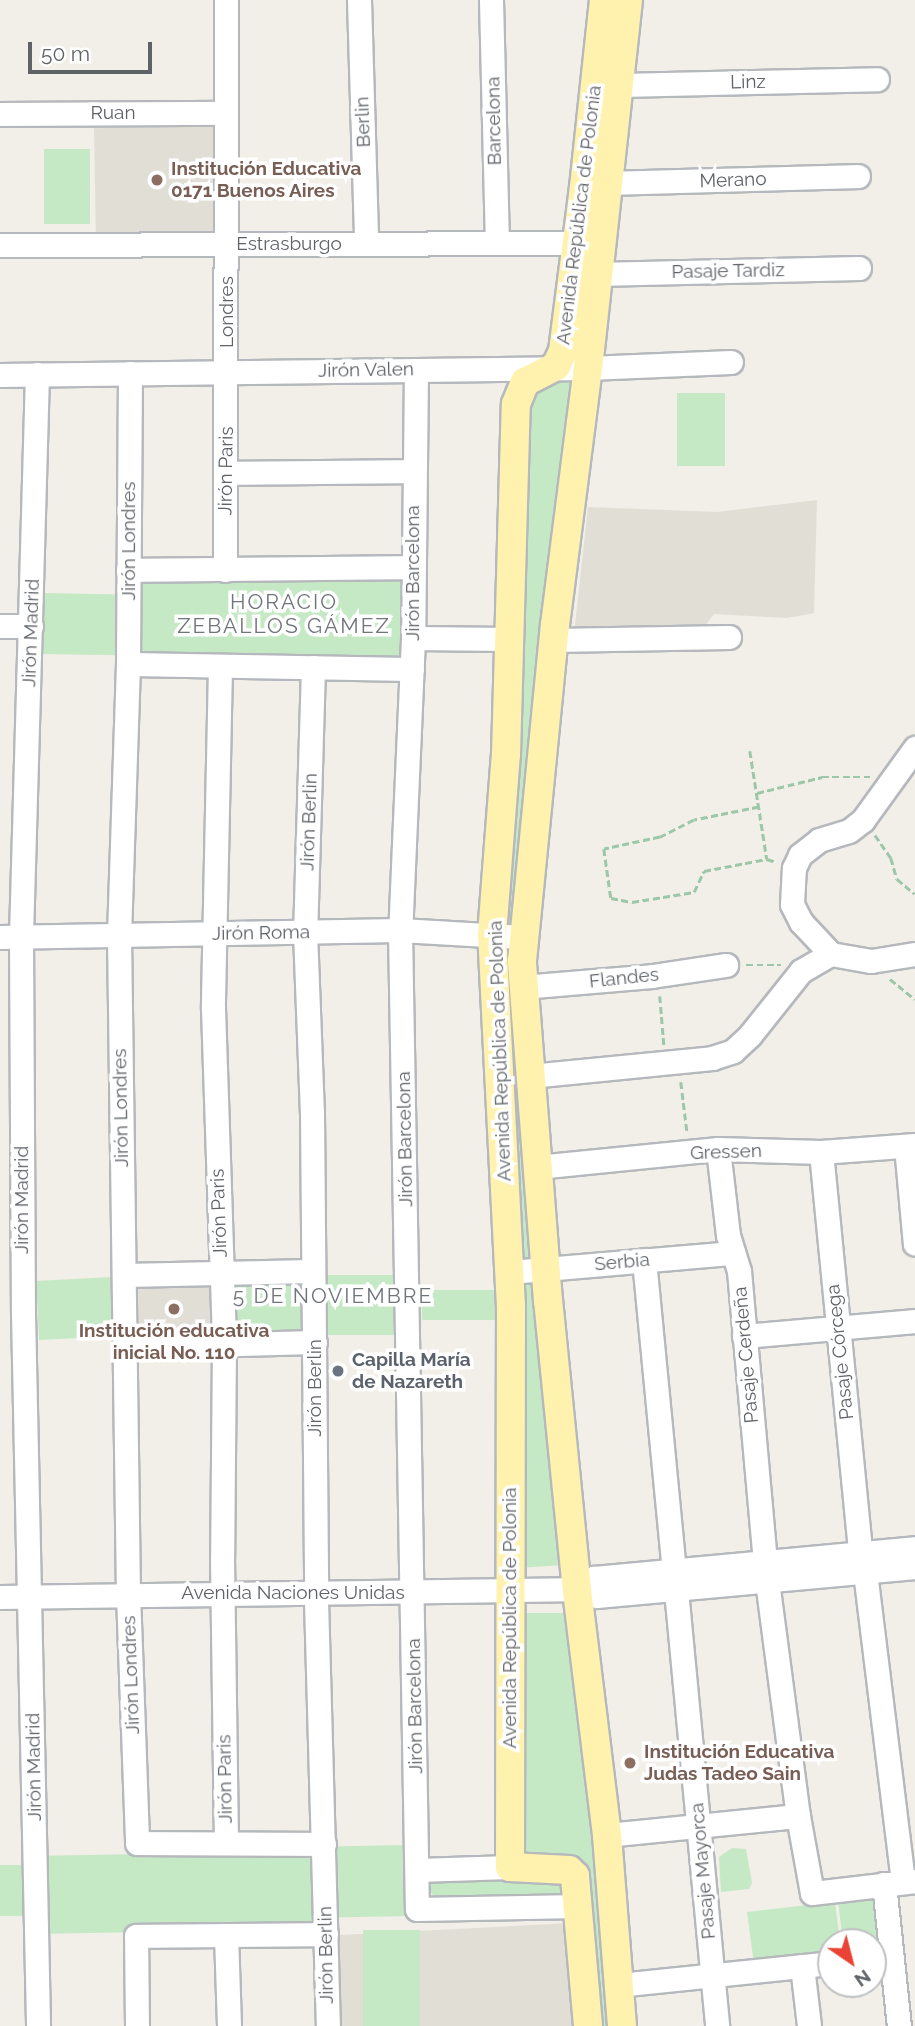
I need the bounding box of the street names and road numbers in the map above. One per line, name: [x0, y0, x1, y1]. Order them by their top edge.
street label: Linz: [730, 70, 766, 94]
street label: Barcelona: [482, 76, 506, 166]
street label: Avenida República de Polonia: [552, 84, 606, 346]
street label: Berlin: [351, 96, 375, 148]
street label: Ruan: [91, 102, 135, 124]
street label: Merano: [699, 167, 767, 193]
street label: Estrasburgo: [236, 233, 342, 255]
street label: Pasaje Tardiz: [671, 259, 785, 283]
street label: Londres: [216, 276, 238, 348]
street label: Jirón Valen: [318, 358, 414, 382]
street label: Jirón Paris: [214, 426, 238, 516]
street label: Jirón Londres: [118, 482, 140, 600]
street label: Jirón Barcelona: [402, 505, 424, 641]
street label: Jirón Madrid: [18, 579, 44, 687]
street label: Jirón Berlin: [296, 773, 322, 871]
street label: Avenida República de Polonia: [484, 920, 516, 1182]
street label: Jirón Roma: [212, 921, 310, 945]
street label: Flandes: [588, 963, 660, 993]
street label: Jirón Londres: [109, 1048, 133, 1168]
street label: Jirón Barcelona: [392, 1071, 418, 1207]
street label: Gressen: [690, 1139, 762, 1165]
street label: Jirón Madrid: [11, 1146, 33, 1254]
street label: Jirón Paris: [206, 1168, 232, 1258]
street label: Serbia: [593, 1248, 651, 1276]
street label: Pasaje Córcega: [822, 1283, 858, 1421]
street label: Pasaje Cerdeña: [729, 1286, 763, 1424]
street label: Jirón Berlin: [304, 1339, 326, 1437]
street label: Avenida República de Polonia: [499, 1487, 521, 1749]
street label: Avenida Naciones Unidas: [181, 1582, 405, 1604]
street label: Jirón Londres: [118, 1615, 144, 1735]
street label: Jirón Barcelona: [402, 1638, 428, 1774]
street label: Jirón Madrid: [22, 1713, 46, 1821]
street label: Jirón Paris: [213, 1734, 237, 1824]
street label: Pasaje Mayorca: [686, 1802, 720, 1940]
street label: Jirón Berlin: [314, 1906, 338, 2004]

